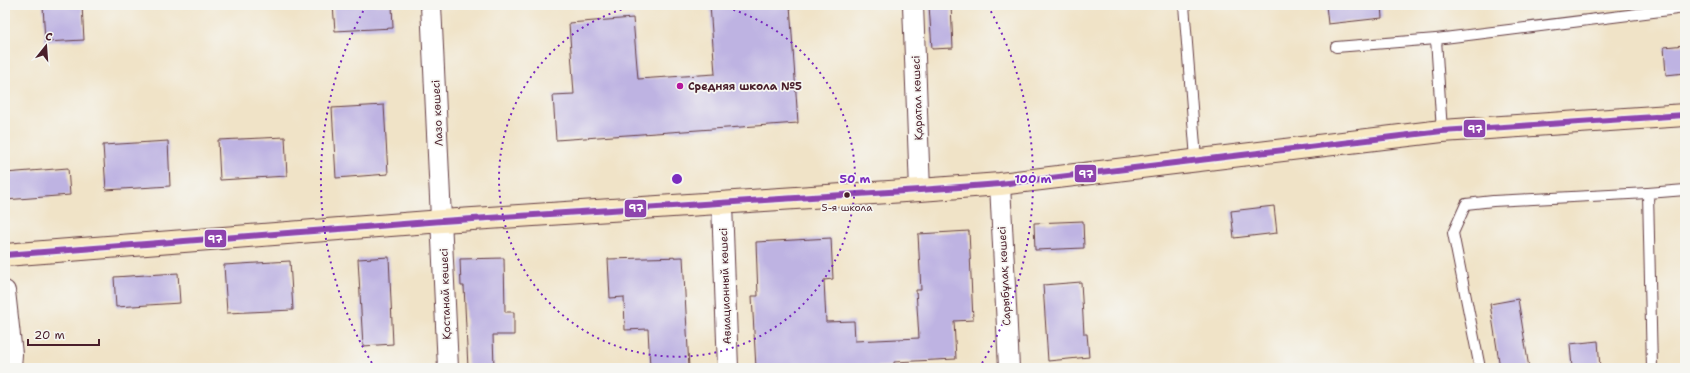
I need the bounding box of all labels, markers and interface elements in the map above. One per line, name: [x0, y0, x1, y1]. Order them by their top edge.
north arrow: [26, 26, 66, 66]
text: С: [43, 29, 54, 45]
street label: Қаратал көшесі: [909, 55, 926, 141]
street label: Лазо көшесі: [428, 79, 447, 147]
place label: Средняя школа №5: [688, 79, 802, 94]
marker: Средняя школа №5: [675, 81, 685, 91]
line badge: 97: [1463, 119, 1486, 138]
text: 97: [1467, 122, 1483, 137]
line badge: 97: [1074, 164, 1097, 183]
text: 97: [1078, 167, 1094, 182]
text: 50 m: [840, 171, 871, 187]
text: 100 m: [1015, 171, 1052, 187]
centre of rings: [670, 172, 684, 186]
marker: 5-я школа: [842, 190, 852, 200]
line badge: 97: [624, 199, 647, 218]
text: 97: [628, 201, 644, 216]
place label: 5-я школа: [822, 201, 873, 214]
street label: Сарыбұлақ көшесі: [994, 226, 1015, 326]
street label: Авиационный көшесі: [716, 227, 735, 345]
line badge: 97: [204, 229, 227, 248]
text: 97: [207, 232, 223, 247]
street label: Қостанай көшесі: [436, 248, 455, 340]
scale bar: [28, 321, 99, 347]
text: 20 m: [34, 327, 65, 343]

